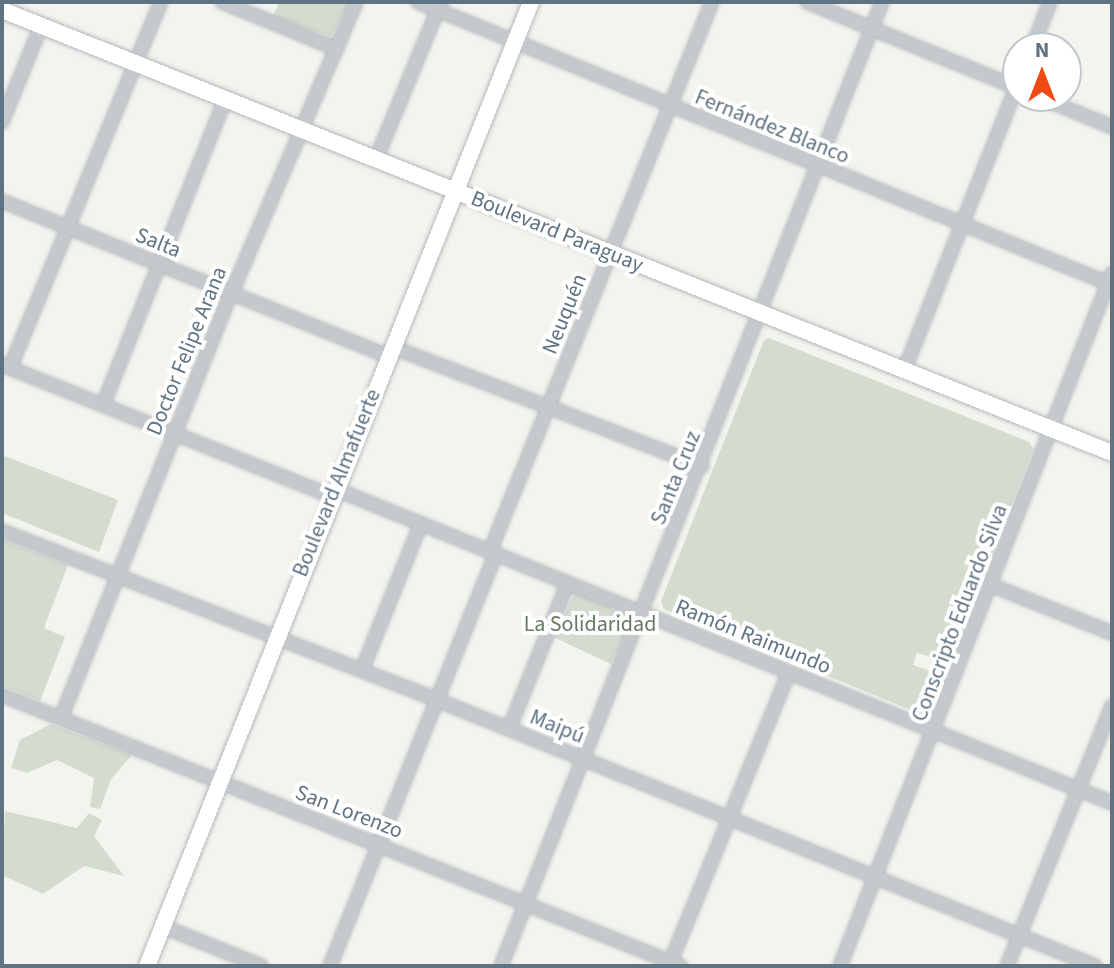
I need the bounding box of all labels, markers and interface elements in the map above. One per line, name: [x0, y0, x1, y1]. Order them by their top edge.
north arrow: [1002, 32, 1082, 112]
text: N: [1035, 34, 1049, 66]
street label: Fernández Blanco: [691, 84, 853, 170]
street label: Boulevard Paraguay: [467, 185, 647, 279]
street label: Salta: [131, 222, 185, 264]
street label: Doctor Felipe Arana: [141, 263, 233, 439]
street label: Neuquén: [537, 270, 593, 358]
street label: Boulevard Almafuerte: [287, 385, 387, 581]
street label: Santa Cruz: [645, 427, 707, 529]
street label: Conscripto Eduardo Silva: [906, 501, 1014, 725]
street label: Ramón Raimundo: [671, 594, 835, 680]
park label: La Solidaridad: [524, 612, 656, 638]
street label: Maipú: [526, 704, 588, 750]
street label: San Lorenzo: [292, 779, 406, 845]

